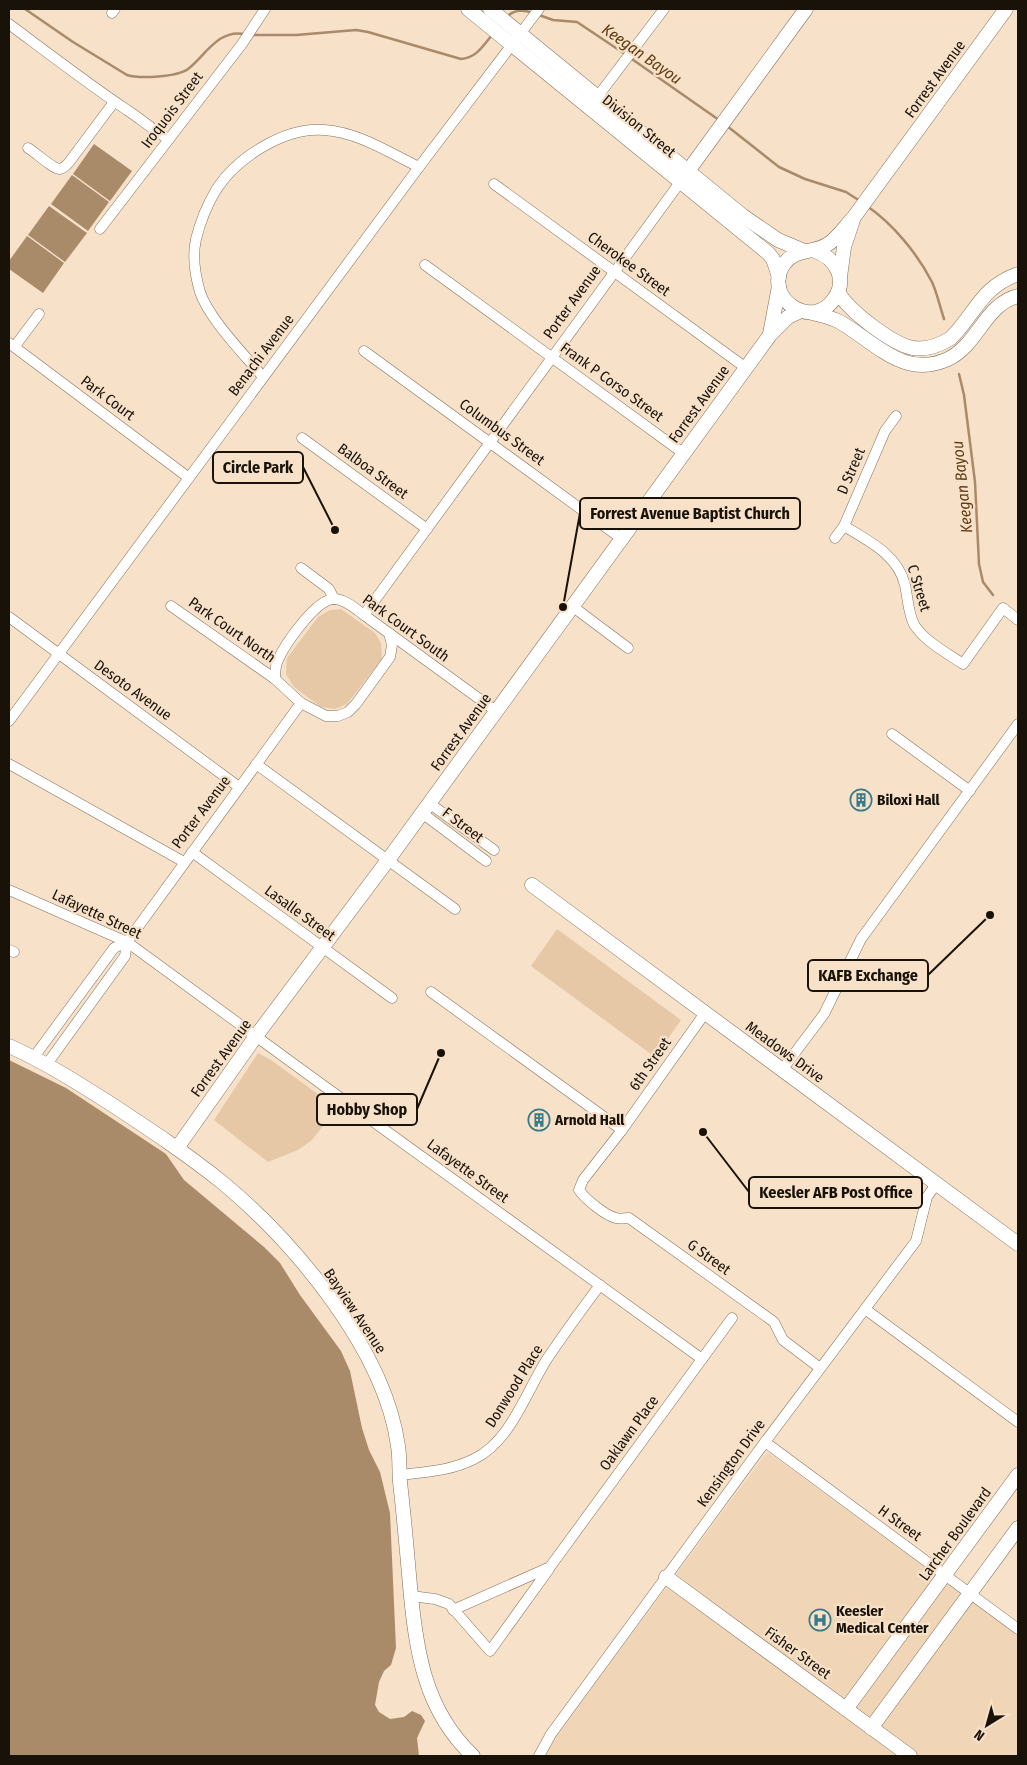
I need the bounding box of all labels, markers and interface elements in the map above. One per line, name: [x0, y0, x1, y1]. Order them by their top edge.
water label: Keegan Bayou: [599, 20, 685, 88]
street label: Forrest Avenue: [901, 37, 969, 121]
street label: Iroquois Street: [137, 68, 207, 152]
street label: Division Street: [599, 91, 679, 161]
street label: Cherokee Street: [584, 228, 674, 300]
street label: Porter Avenue: [539, 262, 605, 342]
street label: Benachi Avenue: [224, 311, 298, 399]
street label: Frank P Corso Street: [557, 339, 667, 425]
street label: Forrest Avenue: [665, 362, 733, 446]
street label: Park Court: [77, 372, 139, 424]
street label: Columbus Street: [456, 395, 548, 469]
street label: Balboa Street: [334, 439, 412, 503]
water label: Keegan Bayou: [948, 440, 976, 534]
street label: D Street: [833, 445, 869, 497]
callout: Circle Park: [213, 452, 303, 483]
text: Circle Park: [223, 458, 294, 477]
callout: Forrest Avenue Baptist Church: [580, 498, 800, 529]
text: Forrest Avenue Baptist Church: [590, 504, 790, 523]
street label: C Street: [903, 562, 935, 614]
street label: Park Court South: [359, 590, 453, 666]
street label: Park Court North: [185, 593, 279, 667]
street label: Desoto Avenue: [91, 656, 175, 724]
street label: Forrest Avenue: [427, 690, 495, 774]
street label: Porter Avenue: [168, 772, 234, 852]
building icon: Biloxi Hall: [849, 788, 873, 812]
place label: Biloxi Hall: [877, 791, 941, 809]
street label: F Street: [439, 804, 487, 846]
street label: Lasalle Street: [261, 881, 339, 945]
street label: Lafayette Street: [49, 885, 145, 943]
callout: KAFB Exchange: [808, 960, 928, 991]
text: KAFB Exchange: [818, 966, 918, 985]
street label: Forrest Avenue: [187, 1016, 255, 1100]
street label: Meadows Drive: [742, 1017, 828, 1087]
street label: 6th Street: [625, 1034, 675, 1094]
callout: Hobby Shop: [317, 1094, 417, 1125]
text: Hobby Shop: [327, 1100, 407, 1119]
building icon: Arnold Hall: [527, 1108, 551, 1132]
place label: Arnold Hall: [554, 1111, 625, 1129]
street label: Lafayette Street: [424, 1135, 512, 1207]
callout: Keesler AFB Post Office: [749, 1177, 922, 1208]
text: Keesler AFB Post Office: [759, 1183, 913, 1202]
street label: G Street: [684, 1235, 734, 1279]
street label: Bayview Avenue: [320, 1265, 390, 1357]
street label: Donwood Place: [481, 1341, 547, 1431]
street label: Oaklawn Place: [596, 1392, 662, 1474]
street label: Kensington Drive: [693, 1416, 769, 1510]
street label: Larcher Boulevard: [915, 1484, 995, 1584]
street label: H Street: [875, 1501, 925, 1545]
place label: Keesler Medical Center: [836, 1602, 929, 1637]
hospital icon: Keesler Medical Center: [808, 1608, 832, 1632]
street label: Fisher Street: [761, 1623, 835, 1683]
north arrow: [962, 1700, 1012, 1750]
text: N: [971, 1726, 988, 1744]

